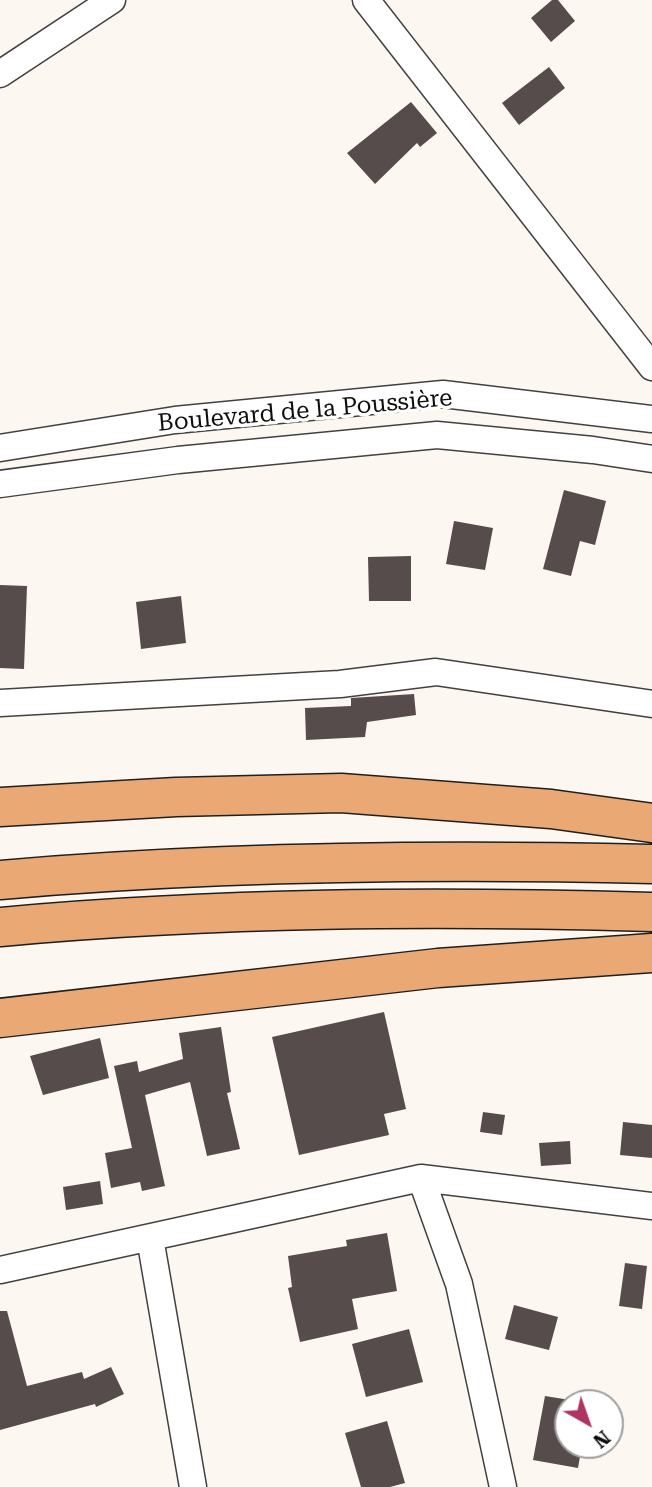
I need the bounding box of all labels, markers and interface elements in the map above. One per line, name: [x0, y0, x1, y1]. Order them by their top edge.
street label: Boulevard de la Poussière: [156, 384, 454, 438]
north arrow: [554, 1389, 624, 1459]
text: N: [589, 1425, 615, 1452]

